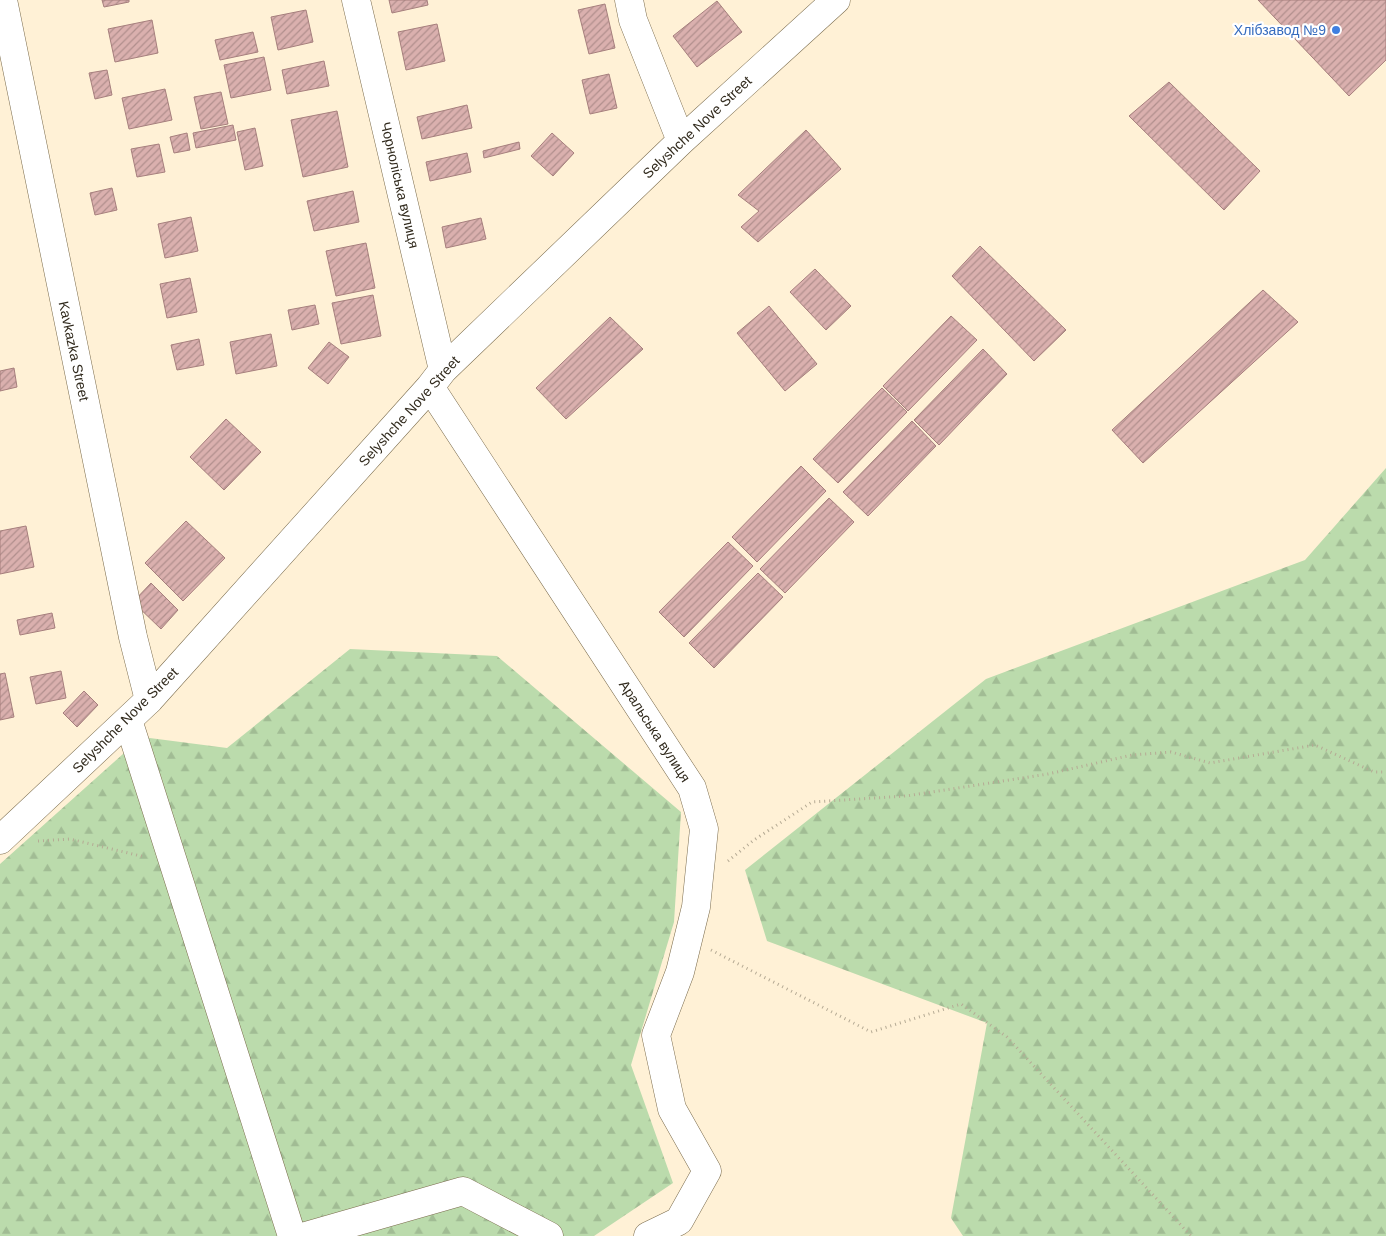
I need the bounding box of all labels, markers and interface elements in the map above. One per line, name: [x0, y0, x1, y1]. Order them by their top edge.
place label: Хлібзавод №9: [1234, 22, 1326, 38]
marker: Хлібзавод №9: [1330, 24, 1342, 36]
street label: Selyshche Nove Street: [639, 73, 755, 181]
street label: Чорноліська вулиця: [378, 120, 422, 250]
street label: Kavkazka Street: [56, 299, 92, 403]
street label: Selyshche Nove Street: [355, 353, 463, 469]
street label: Selyshche Nove Street: [69, 664, 181, 776]
street label: Аральська вулиця: [616, 677, 694, 785]

